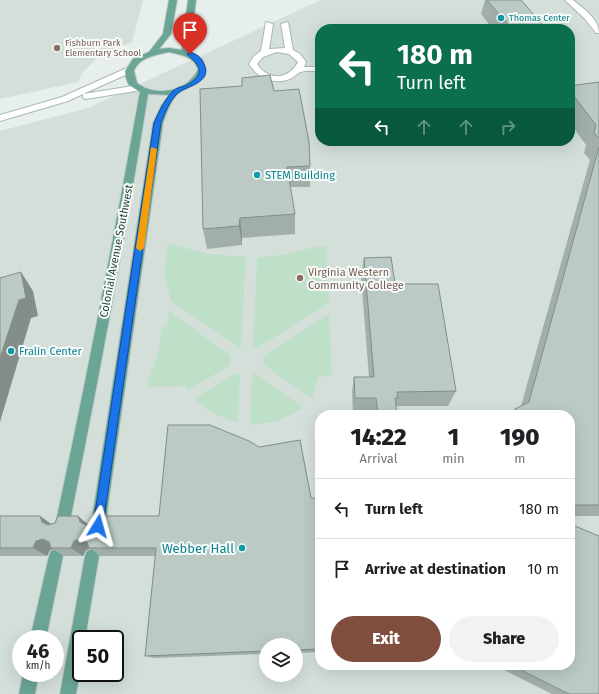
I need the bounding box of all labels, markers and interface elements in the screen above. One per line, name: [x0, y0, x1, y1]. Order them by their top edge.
pin: [173, 13, 207, 54]
marker: Thomas Center: [496, 13, 506, 23]
place label: Thomas Center: [509, 13, 570, 23]
icon: arrive: [179, 19, 201, 41]
place label: Fishburn Park Elementary School: [65, 38, 142, 58]
text: 180 m: [397, 38, 473, 71]
icon: left: [331, 40, 383, 92]
marker: Fishburn Park Elementary School: [52, 43, 62, 53]
text: Turn left: [397, 72, 466, 94]
icon: left: [371, 116, 393, 138]
icon: ahead: [413, 116, 435, 138]
icon: ahead: [455, 116, 477, 138]
icon: right: [497, 116, 519, 138]
place label: STEM Building: [265, 169, 335, 182]
marker: STEM Building: [252, 170, 262, 180]
street label: Colonial Avenue Southwest: [97, 183, 136, 319]
place label: Virginia Western Community College: [308, 266, 404, 292]
marker: Virginia Western Community College: [295, 273, 305, 283]
place label: Fralin Center: [19, 345, 83, 358]
marker: Fralin Center: [6, 346, 16, 356]
text: 14:22: [351, 423, 407, 451]
text: 1: [448, 423, 459, 451]
text: 190: [500, 423, 539, 451]
text: Arrival: [360, 451, 398, 466]
text: min: [442, 451, 465, 466]
text: m: [514, 451, 525, 466]
icon: left: [331, 498, 353, 520]
text: Turn left: [365, 500, 423, 518]
text: 180 m: [519, 500, 559, 518]
position arrow: [77, 505, 119, 547]
place label: Webber Hall: [162, 541, 234, 556]
marker: Webber Hall: [237, 543, 247, 553]
icon: arrive: [331, 558, 353, 580]
text: Arrive at destination: [365, 560, 506, 578]
text: 10 m: [527, 560, 559, 578]
button: Exit: [331, 616, 441, 662]
button: Share: [449, 616, 559, 662]
speed limit sign: 50: [72, 630, 124, 682]
map controls: [259, 638, 303, 682]
button: layers: [259, 638, 303, 682]
text: 46: [27, 639, 49, 663]
text: km/h: [26, 660, 50, 672]

